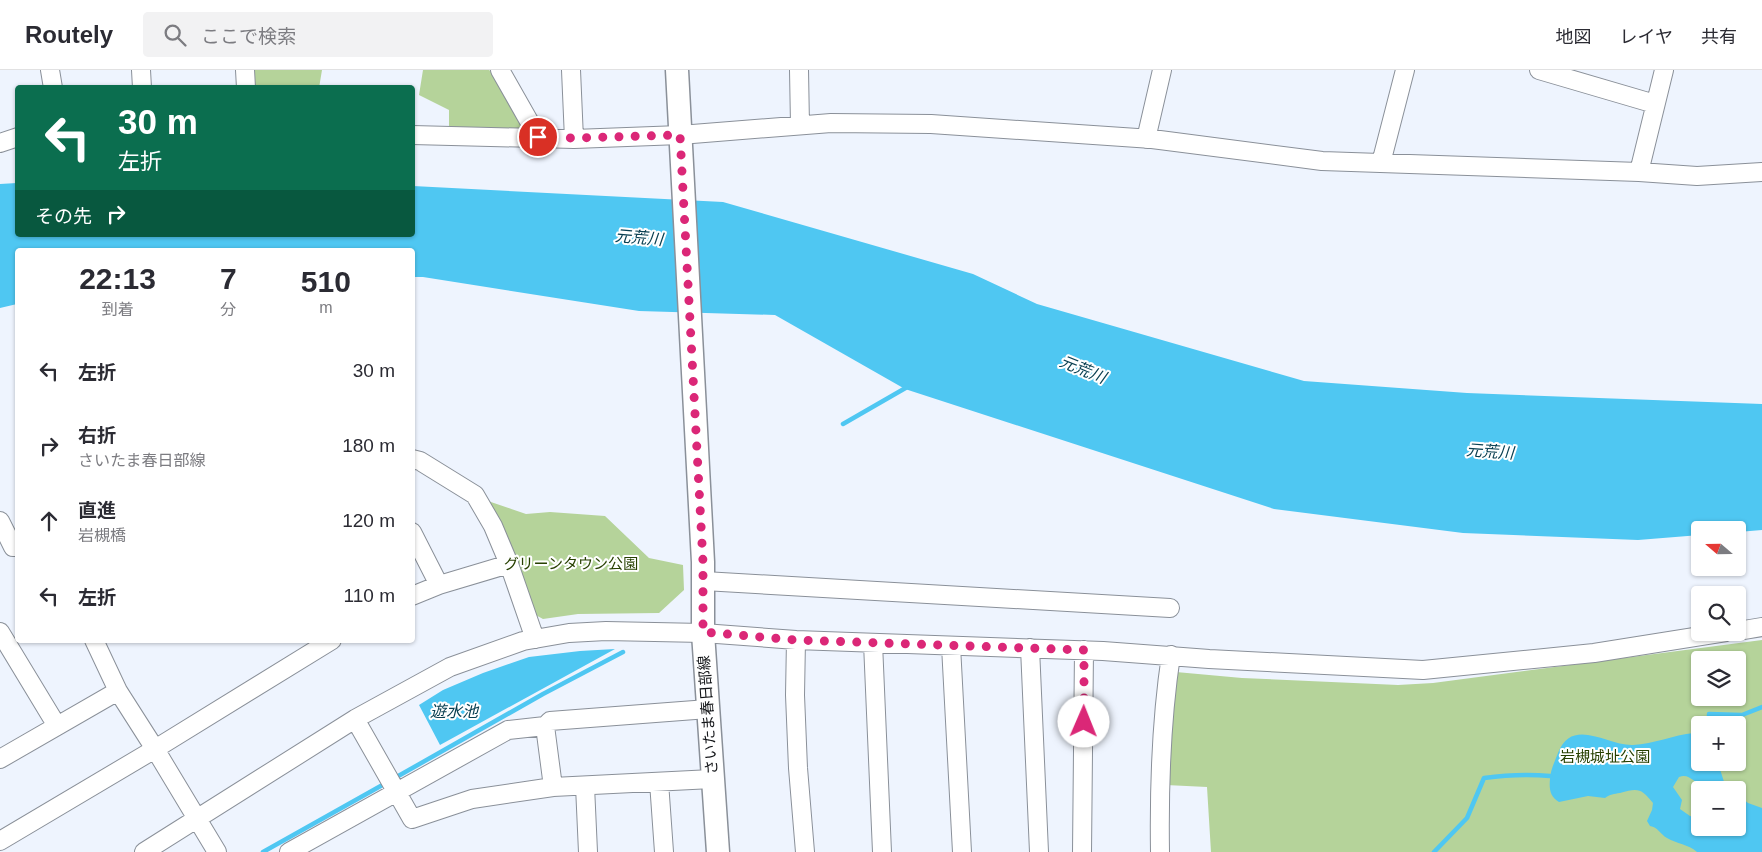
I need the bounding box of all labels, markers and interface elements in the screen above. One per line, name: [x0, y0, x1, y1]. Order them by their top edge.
search box: [143, 12, 493, 57]
text: Routely: [25, 21, 113, 48]
icon: search: [161, 21, 189, 49]
text: ここで検索: [201, 26, 296, 47]
text: 地図: [1556, 27, 1592, 47]
text: レイヤ: [1620, 27, 1673, 47]
text: 共有: [1701, 27, 1737, 47]
text: 30 m: [118, 102, 198, 141]
icon: left: [35, 105, 100, 170]
pin: [517, 116, 559, 158]
icon: arrive: [524, 123, 552, 151]
text: 左折: [118, 149, 162, 174]
icon: right: [102, 200, 130, 228]
text: その先: [35, 206, 92, 227]
water label: 元荒川: [614, 227, 666, 248]
text: 22:13: [79, 262, 156, 295]
text: 7: [220, 262, 237, 295]
text: 510: [301, 265, 351, 298]
text: m: [319, 299, 332, 316]
text: 到着: [101, 301, 134, 318]
text: 分: [220, 301, 236, 318]
water label: 元荒川: [1057, 353, 1110, 387]
icon: left: [35, 357, 63, 385]
text: 30 m: [353, 360, 395, 381]
text: 左折: [78, 362, 116, 383]
text: 右折: [78, 425, 116, 446]
icon: right: [35, 432, 63, 460]
text: 180 m: [342, 435, 395, 456]
water label: 元荒川: [1465, 441, 1516, 462]
text: さいたま春日部線: [78, 452, 206, 469]
text: 直進: [78, 500, 116, 521]
icon: ahead: [35, 507, 63, 535]
text: 120 m: [342, 510, 395, 531]
north arrow: [1691, 521, 1746, 576]
map controls: [1691, 521, 1746, 836]
text: 岩槻橋: [78, 527, 126, 544]
park label: グリーンタウン公園: [504, 555, 638, 572]
icon: left: [35, 582, 63, 610]
text: 110 m: [344, 585, 395, 606]
button: search: [1691, 586, 1746, 641]
text: 左折: [78, 587, 116, 608]
button: layers: [1691, 651, 1746, 706]
street label: さいたま春日部線: [695, 655, 720, 775]
position arrow: [1057, 695, 1109, 747]
water label: 遊水池: [430, 703, 480, 720]
button: +: [1691, 716, 1746, 771]
park label: 岩槻城址公園: [1560, 748, 1650, 765]
button: −: [1691, 781, 1746, 836]

